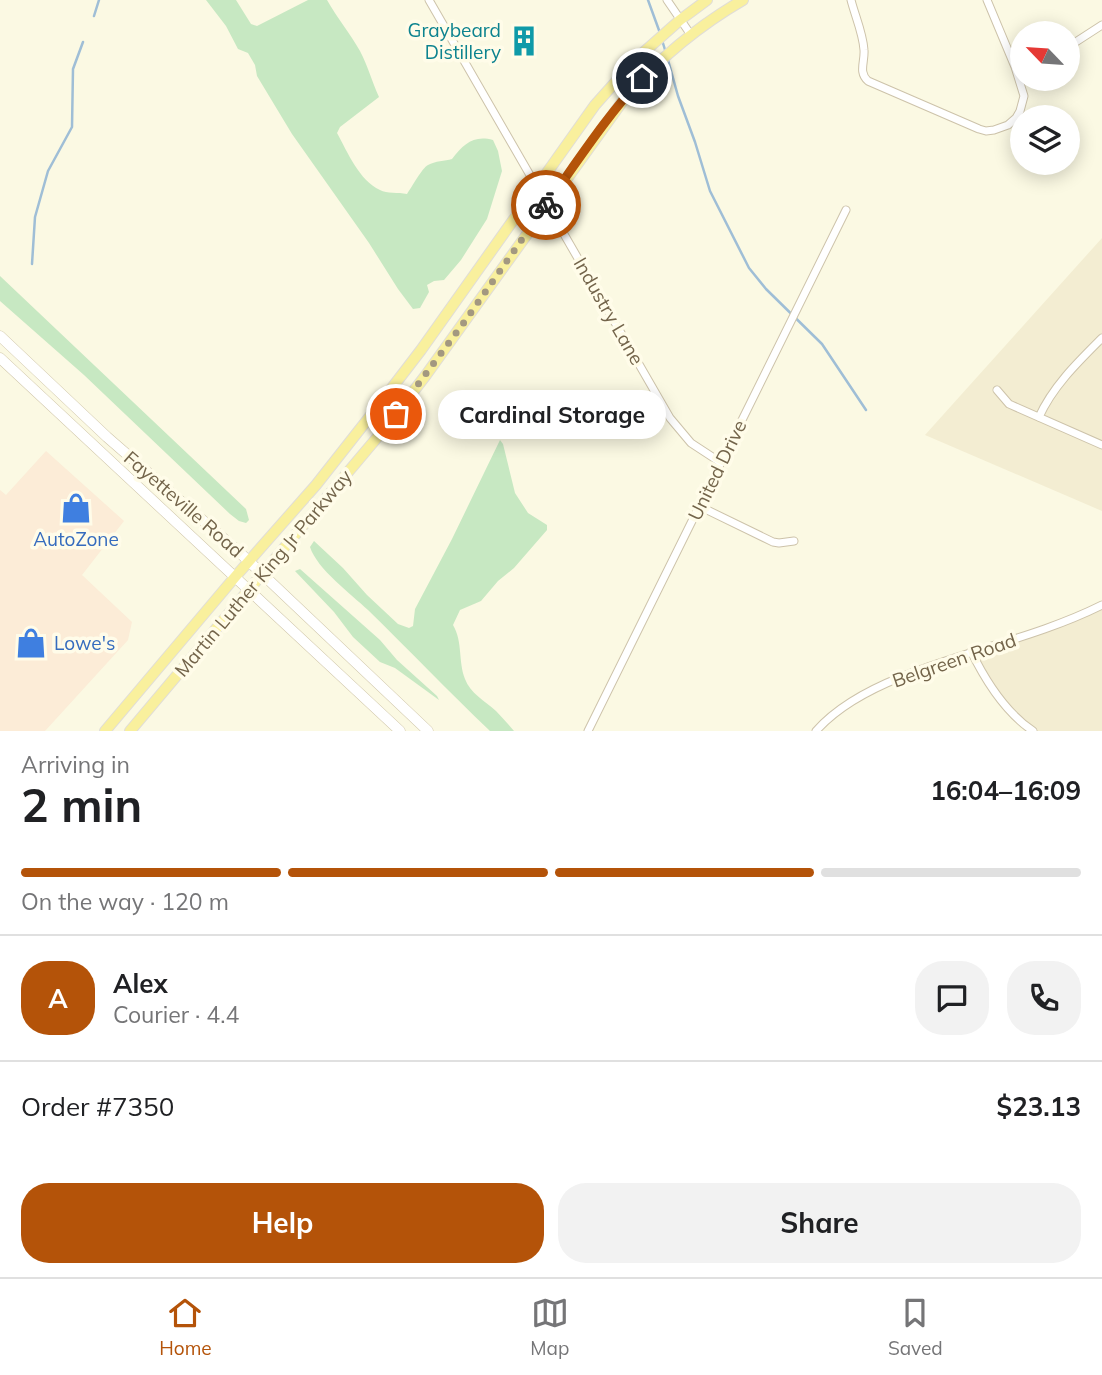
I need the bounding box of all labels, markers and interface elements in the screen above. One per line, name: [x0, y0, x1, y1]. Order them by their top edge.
place label: Graybeard Distillery: [408, 18, 501, 64]
north arrow: [1010, 21, 1080, 91]
map controls: [1010, 21, 1080, 175]
building icon: Graybeard Distillery: [507, 24, 541, 58]
pin: [612, 48, 672, 108]
icon: home: [623, 59, 661, 97]
button: layers: [1010, 105, 1080, 175]
courier: [511, 170, 581, 240]
icon: bike: [527, 186, 565, 224]
street label: Industry Lane: [569, 253, 649, 369]
pin: [366, 384, 426, 444]
callout: Cardinal Storage: [438, 390, 666, 438]
icon: bag: [377, 395, 415, 433]
text: Cardinal Storage: [459, 400, 645, 429]
street label: United Drive: [682, 416, 752, 524]
street label: Fayetteville Road: [119, 446, 249, 562]
street label: Martin Luther King Jr Parkway: [169, 465, 357, 681]
shop icon: AutoZone: [59, 491, 93, 525]
place label: AutoZone: [33, 527, 119, 551]
shop icon: Lowe's: [14, 626, 48, 660]
street label: Belgreen Road: [889, 628, 1019, 692]
place label: Lowe's: [54, 631, 115, 655]
text: Arriving in: [21, 750, 130, 779]
text: 16:04–16:09: [930, 774, 1081, 807]
text: 2 min: [21, 776, 142, 834]
text: On the way · 120 m: [21, 887, 229, 916]
button: chat: [915, 961, 989, 1035]
button: phone: [1007, 961, 1081, 1035]
text: Alex: [113, 967, 168, 1000]
text: A: [48, 982, 68, 1015]
text: Courier · 4.4: [113, 1000, 239, 1029]
text: Order #7350: [21, 1090, 174, 1123]
text: $23.13: [997, 1090, 1081, 1123]
button: Help: [21, 1183, 544, 1263]
button: Share: [558, 1183, 1081, 1263]
tab: Home: [159, 1294, 212, 1360]
tab: Map: [530, 1294, 569, 1360]
tab: Saved: [888, 1294, 943, 1360]

